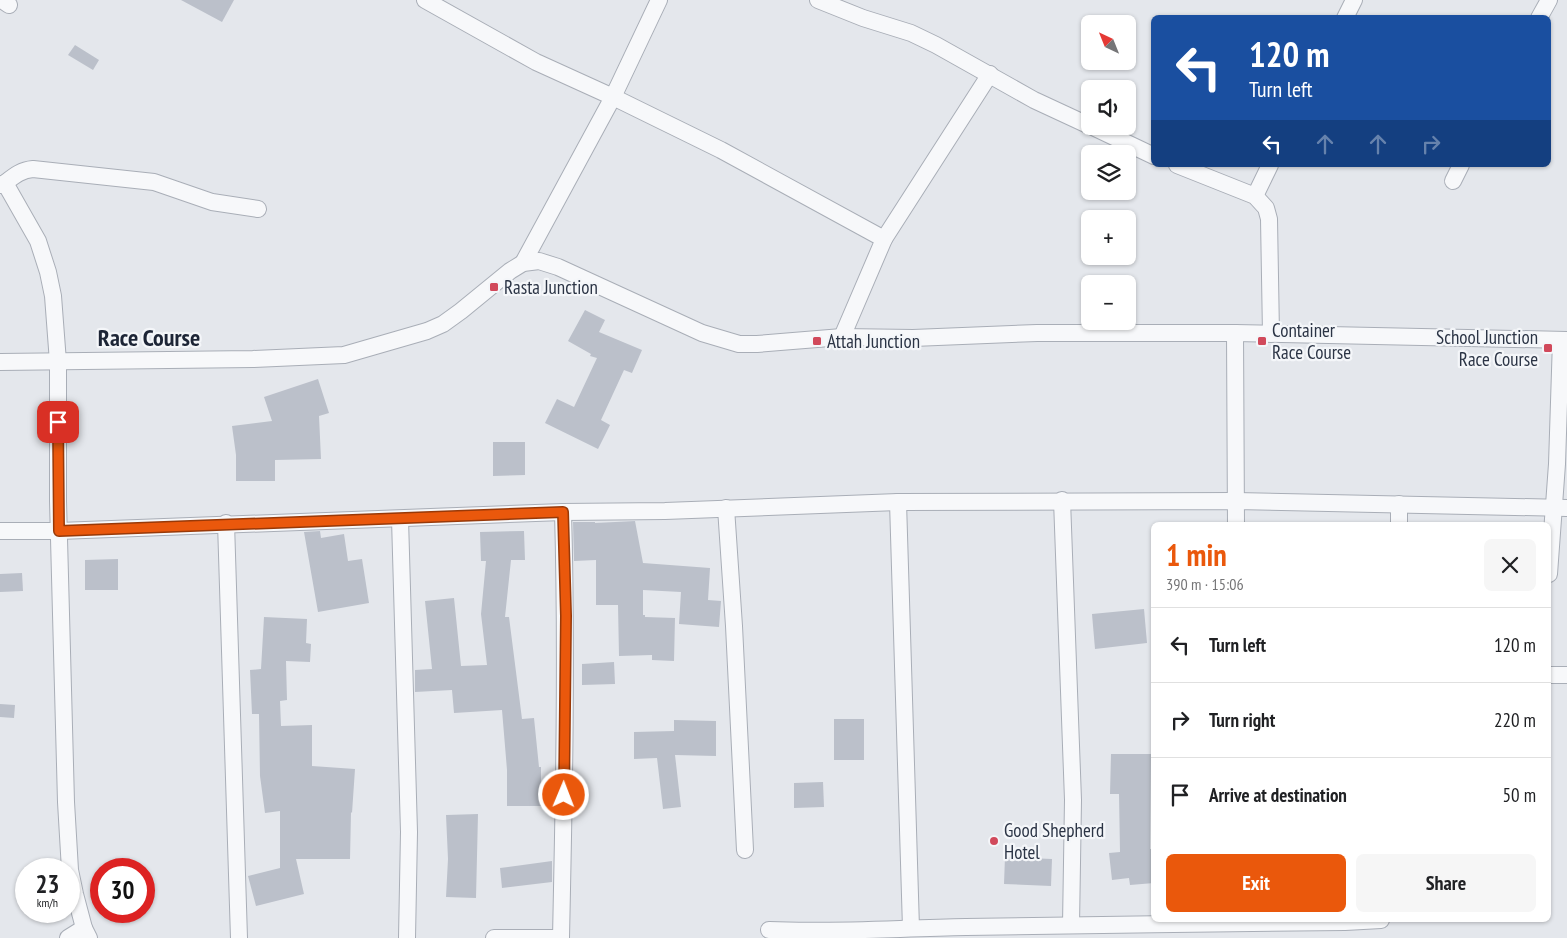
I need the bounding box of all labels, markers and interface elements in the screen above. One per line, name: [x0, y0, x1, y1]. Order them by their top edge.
north arrow: [1081, 15, 1136, 70]
map controls: [1081, 15, 1136, 330]
text: 120 m: [1249, 31, 1330, 77]
icon: left: [1166, 35, 1231, 100]
text: Turn left: [1249, 75, 1313, 103]
button: sound: [1081, 80, 1136, 135]
icon: left: [1258, 130, 1286, 158]
icon: ahead: [1311, 130, 1339, 158]
icon: ahead: [1364, 130, 1392, 158]
icon: right: [1417, 130, 1445, 158]
button: layers: [1081, 145, 1136, 200]
button: +: [1081, 210, 1136, 265]
place label: Rasta Junction: [504, 275, 598, 299]
button: −: [1081, 275, 1136, 330]
marker: Rasta Junction: [488, 281, 500, 293]
place label: Container Race Course: [1272, 318, 1351, 364]
district label: Race Course: [98, 322, 200, 353]
place label: School Junction Race Course: [1436, 325, 1538, 371]
place label: Attah Junction: [827, 329, 920, 353]
marker: Attah Junction: [811, 335, 823, 347]
marker: Container Race Course: [1256, 335, 1268, 347]
marker: School Junction Race Course: [1542, 342, 1554, 354]
pin: [37, 401, 79, 443]
icon: arrive: [44, 408, 72, 436]
text: 1 min: [1166, 535, 1227, 574]
button: close: [1484, 539, 1536, 591]
text: 390 m · 15:06: [1166, 574, 1244, 594]
icon: left: [1166, 631, 1194, 659]
text: Turn left: [1209, 633, 1266, 657]
text: 120 m: [1494, 633, 1536, 657]
icon: right: [1166, 706, 1194, 734]
text: Turn right: [1209, 708, 1275, 732]
text: 220 m: [1494, 708, 1536, 732]
position arrow: [537, 768, 589, 820]
icon: arrive: [1166, 781, 1194, 809]
text: Arrive at destination: [1209, 783, 1347, 807]
text: 50 m: [1503, 783, 1536, 807]
place label: Good Shepherd Hotel: [1004, 818, 1104, 864]
marker: Good Shepherd Hotel: [988, 835, 1000, 847]
button: Exit: [1166, 854, 1346, 912]
button: Share: [1356, 854, 1536, 912]
speed limit sign: 30: [90, 858, 155, 923]
text: 23: [36, 868, 59, 900]
text: km/h: [37, 895, 58, 910]

